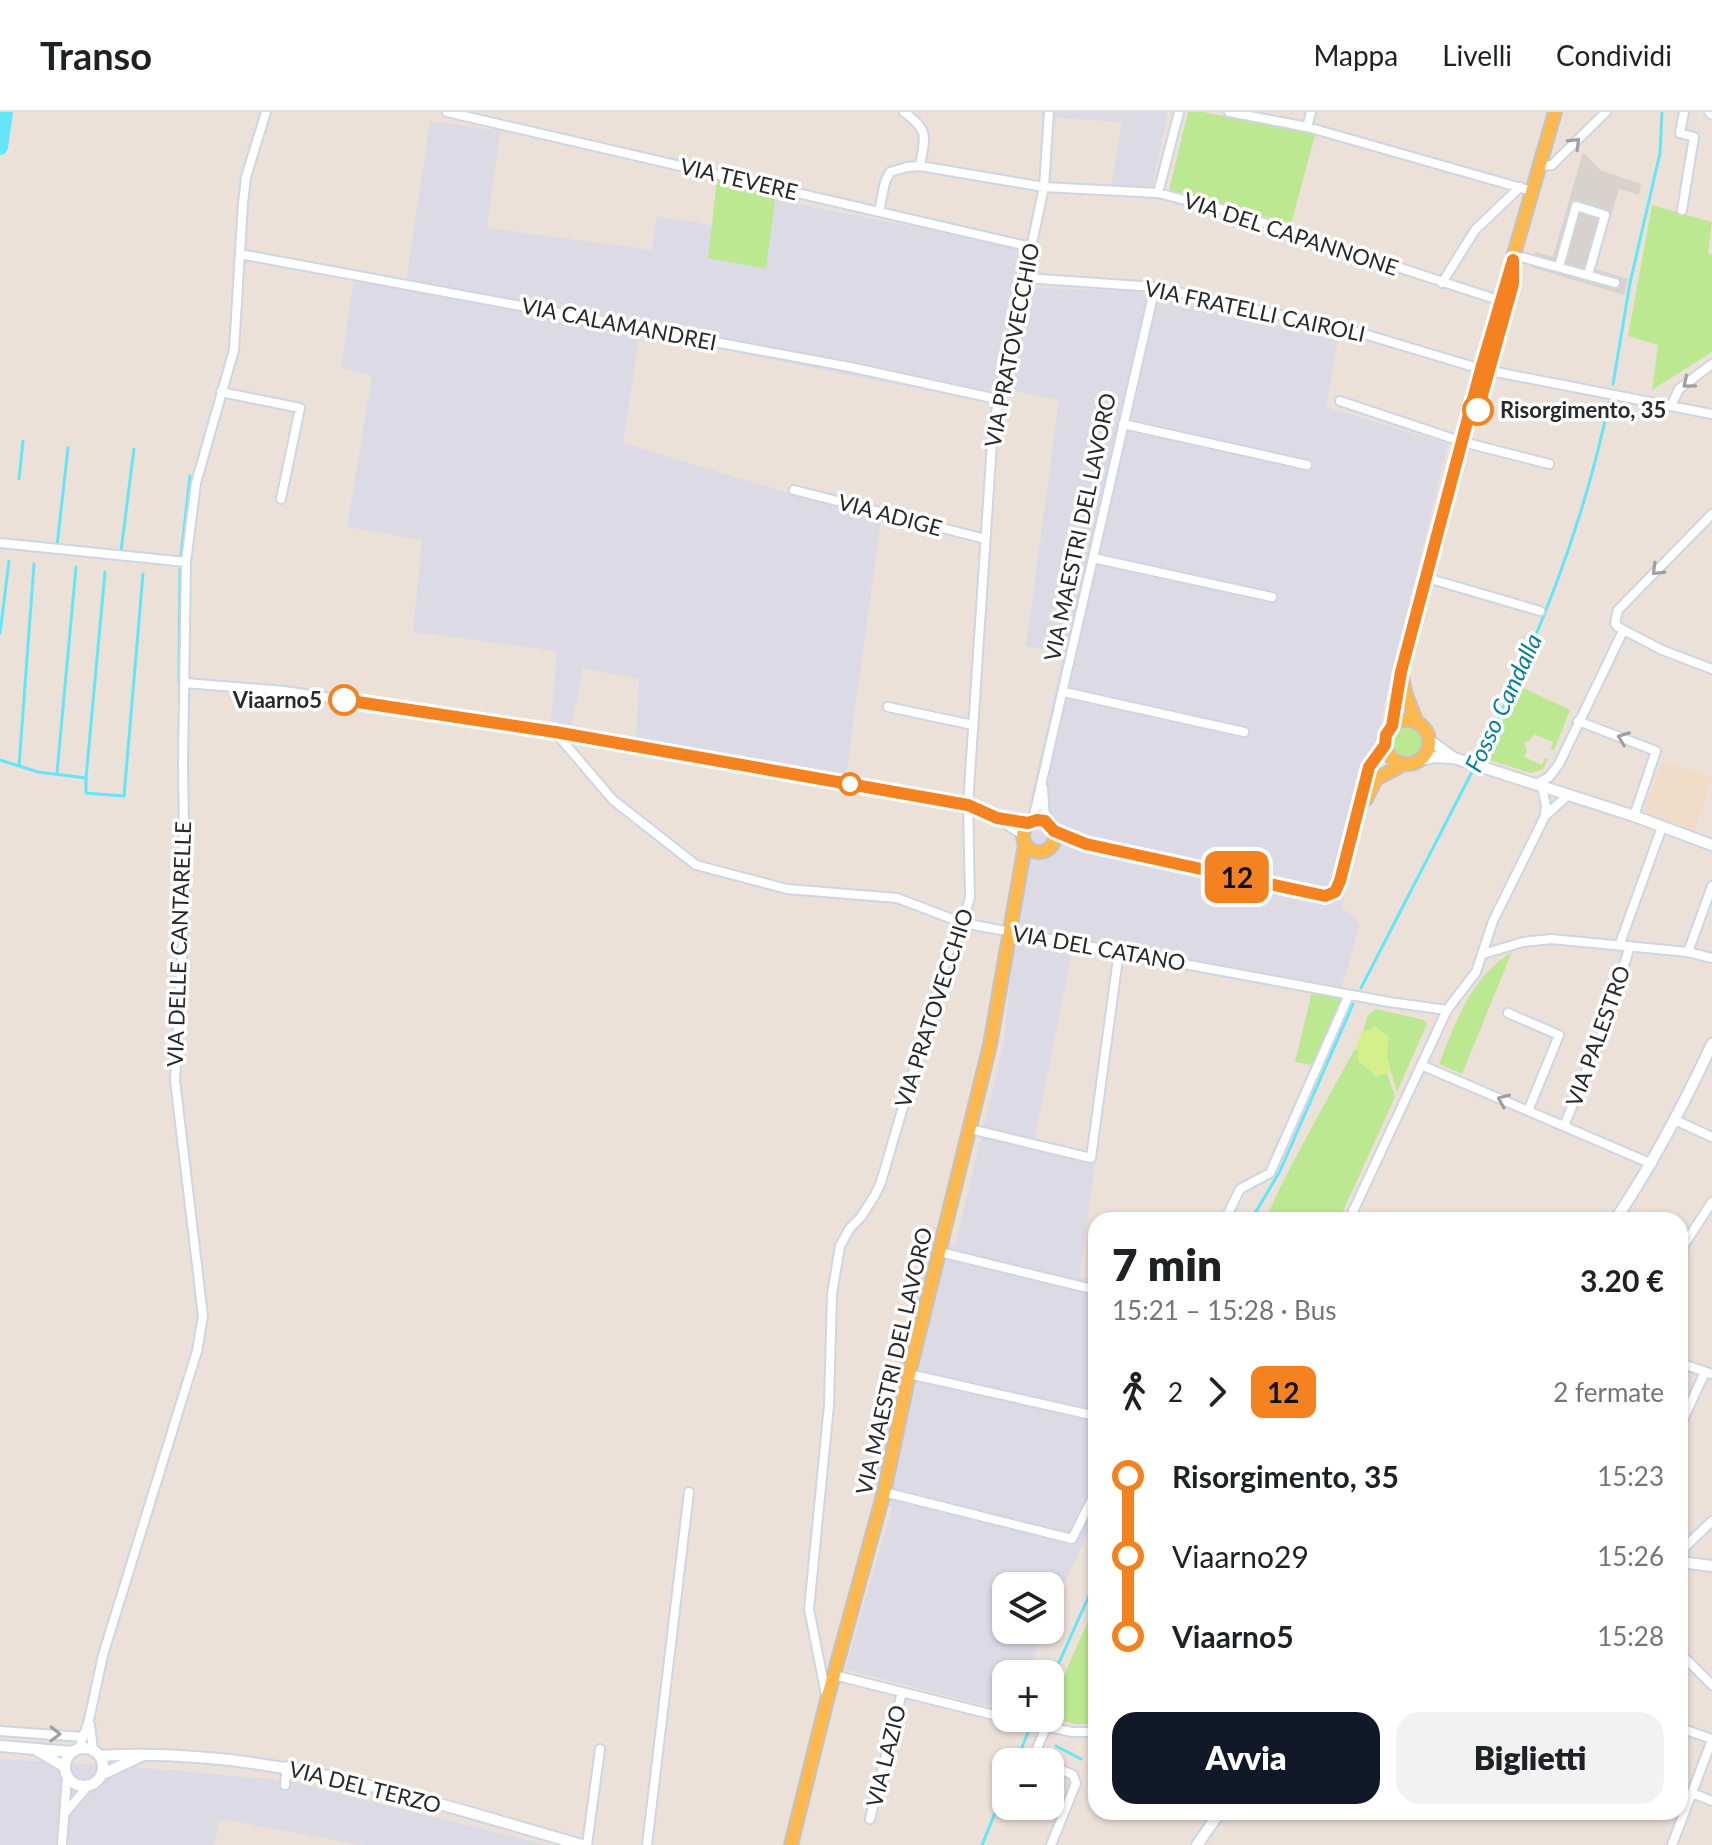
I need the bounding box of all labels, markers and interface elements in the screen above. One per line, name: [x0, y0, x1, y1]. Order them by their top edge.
text: Transo: [40, 32, 152, 78]
text: Mappa: [1313, 38, 1398, 72]
text: Livelli: [1442, 38, 1512, 72]
text: Condividi: [1556, 38, 1672, 72]
one-way arrow: [1566, 138, 1580, 152]
street label: VIA TEVERE: [678, 152, 801, 205]
street label: VIA DEL CAPANNONE: [1181, 186, 1402, 281]
street label: VIA PRATOVECCHIO: [978, 240, 1045, 449]
street label: VIA FRATELLI CAIROLI: [1142, 274, 1368, 347]
street label: VIA CALAMANDREI: [519, 291, 719, 356]
one-way arrow: [1683, 373, 1698, 388]
street label: VIA MAESTRI DEL LAVORO: [1038, 390, 1121, 663]
marker: Risorgimento, 35: [1463, 395, 1493, 425]
place label: Risorgimento, 35: [1500, 396, 1666, 423]
street label: VIA ADIGE: [835, 488, 945, 541]
one-way arrow: [1652, 561, 1666, 575]
water label: Fosso Candalla: [1458, 629, 1547, 776]
marker: Viaarno5: [329, 685, 359, 715]
place label: Viaarno5: [232, 686, 322, 713]
one-way arrow: [1617, 731, 1631, 748]
unlabelled marker: [839, 773, 861, 795]
street label: VIA DELLE CANTARELLE: [161, 821, 196, 1067]
line badge: 12: [1201, 851, 1273, 903]
text: 12: [1221, 860, 1253, 894]
street label: VIA PRATOVECCHIO: [889, 905, 978, 1111]
street label: VIA DEL CATANO: [1010, 919, 1188, 976]
street label: VIA PALESTRO: [1560, 962, 1636, 1110]
one-way arrow: [1497, 1093, 1511, 1109]
street label: VIA MAESTRI DEL LAVORO: [850, 1225, 937, 1497]
text: 7 min: [1112, 1238, 1222, 1290]
text: 3.20 €: [1580, 1262, 1664, 1298]
text: 15:21 – 15:28 · Bus: [1112, 1294, 1336, 1326]
icon: walk: [1112, 1370, 1156, 1414]
icon: forward: [1195, 1370, 1239, 1414]
text: 12: [1267, 1375, 1300, 1409]
text: 2: [1168, 1376, 1183, 1408]
text: 2 fermate: [1553, 1376, 1664, 1408]
text: Risorgimento, 35: [1172, 1458, 1399, 1494]
text: 15:23: [1597, 1460, 1664, 1492]
text: Viaarno29: [1172, 1538, 1309, 1574]
text: 15:26: [1597, 1540, 1664, 1572]
map controls: [992, 1572, 1064, 1820]
button: layers: [992, 1572, 1064, 1644]
text: Viaarno5: [1172, 1618, 1294, 1654]
text: 15:28: [1597, 1620, 1664, 1652]
button: +: [992, 1660, 1064, 1732]
street label: VIA LAZIO: [860, 1702, 911, 1810]
button: Avvia: [1112, 1712, 1380, 1804]
button: Biglietti: [1396, 1712, 1664, 1804]
one-way arrow: [49, 1726, 62, 1743]
button: −: [992, 1748, 1064, 1820]
street label: VIA DEL TERZO: [286, 1755, 444, 1818]

